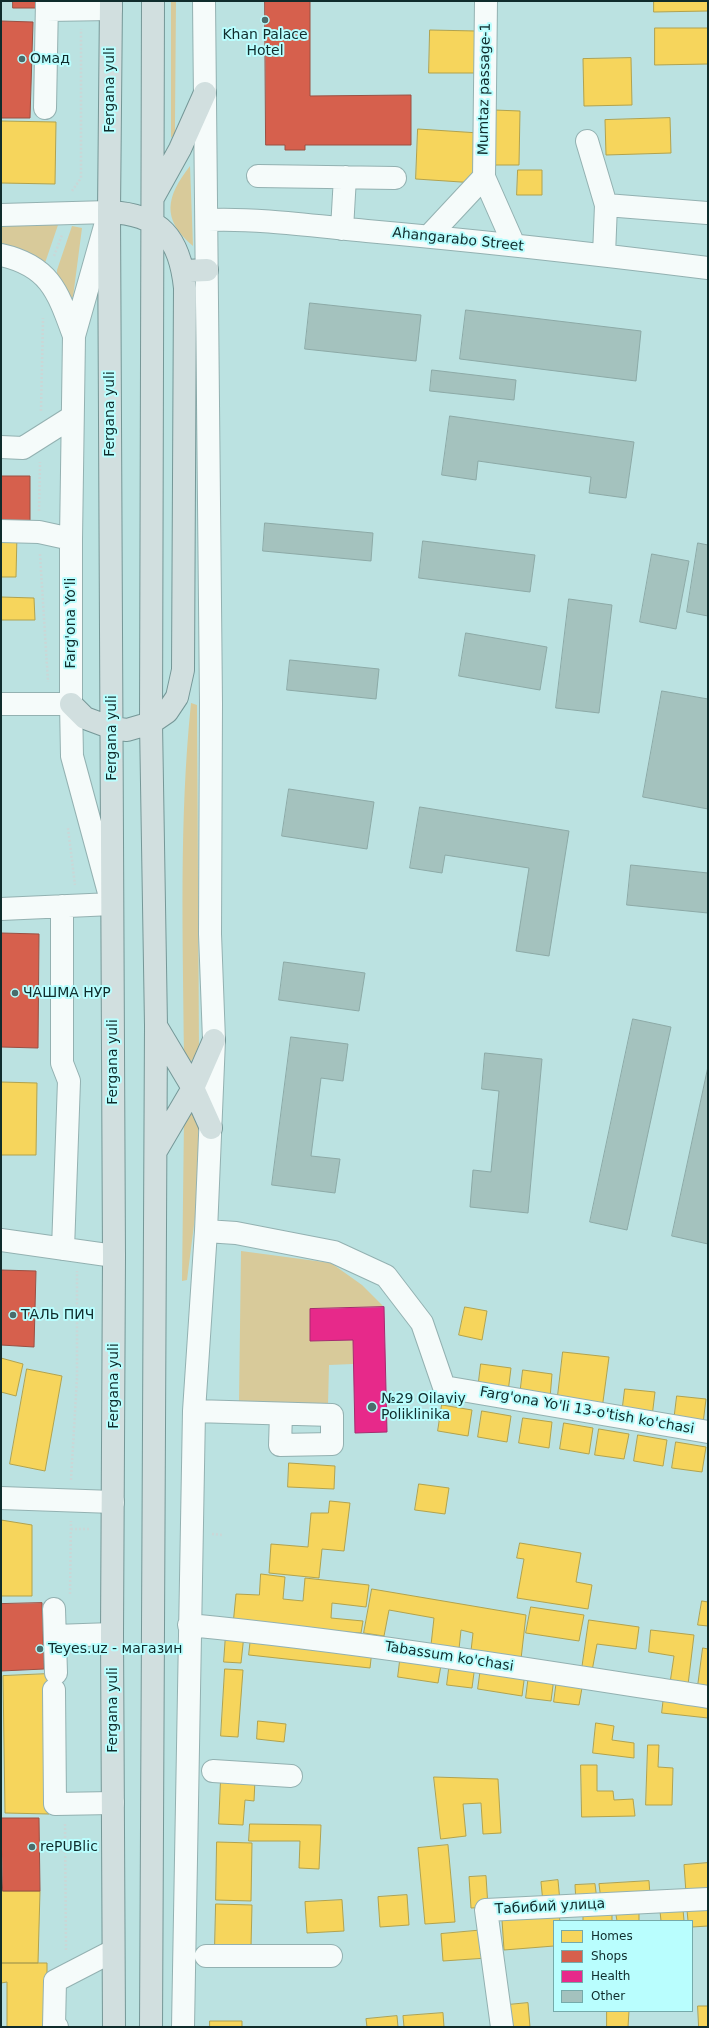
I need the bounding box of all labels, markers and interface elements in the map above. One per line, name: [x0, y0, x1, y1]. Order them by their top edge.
marker: Khan Palace Hotel: [260, 15, 270, 25]
street label: Mumtаz passage-1: [475, 23, 495, 155]
place label: Khan Palace Hotel: [222, 27, 308, 60]
street label: Fergana yuli: [102, 47, 118, 133]
place label: Омад: [30, 51, 70, 67]
marker: Омад: [17, 54, 27, 64]
street label: Ahangarabo Street: [391, 225, 525, 255]
street label: Fergana yuli: [102, 371, 118, 457]
street label: Farg'ona Yo'li: [63, 578, 79, 668]
street label: Fergana yuli: [104, 695, 120, 781]
place label: ЧАШМА НУР: [23, 985, 111, 1001]
marker: ЧАШМА НУР: [10, 988, 20, 998]
street label: Fergana yuli: [105, 1019, 121, 1105]
place label: ТАЛЬ ПИЧ: [21, 1307, 94, 1323]
marker: ТАЛЬ ПИЧ: [8, 1310, 18, 1320]
street label: Fergana yuli: [106, 1343, 122, 1429]
street label: Farg'ona Yo'li 13-o'tish ko'chasi: [479, 1384, 695, 1438]
place label: №29 Oilaviy Poliklinika: [381, 1391, 466, 1424]
marker: №29 Oilaviy Poliklinika: [366, 1401, 378, 1413]
street label: Tabassum ko'chasi: [383, 1639, 515, 1675]
place label: Teyes.uz - магазин: [48, 1641, 182, 1657]
marker: Teyes.uz - магазин: [35, 1644, 45, 1654]
street label: Fergana yuli: [105, 1667, 121, 1753]
place label: rePUBlic: [40, 1839, 98, 1855]
marker: rePUBlic: [27, 1842, 37, 1852]
street label: Табибий улица: [494, 1896, 606, 1918]
legend: [553, 1920, 693, 2012]
text: Homes: [591, 1929, 633, 1943]
text: Shops: [591, 1949, 627, 1963]
text: Health: [591, 1969, 630, 1983]
text: Other: [591, 1989, 625, 2003]

